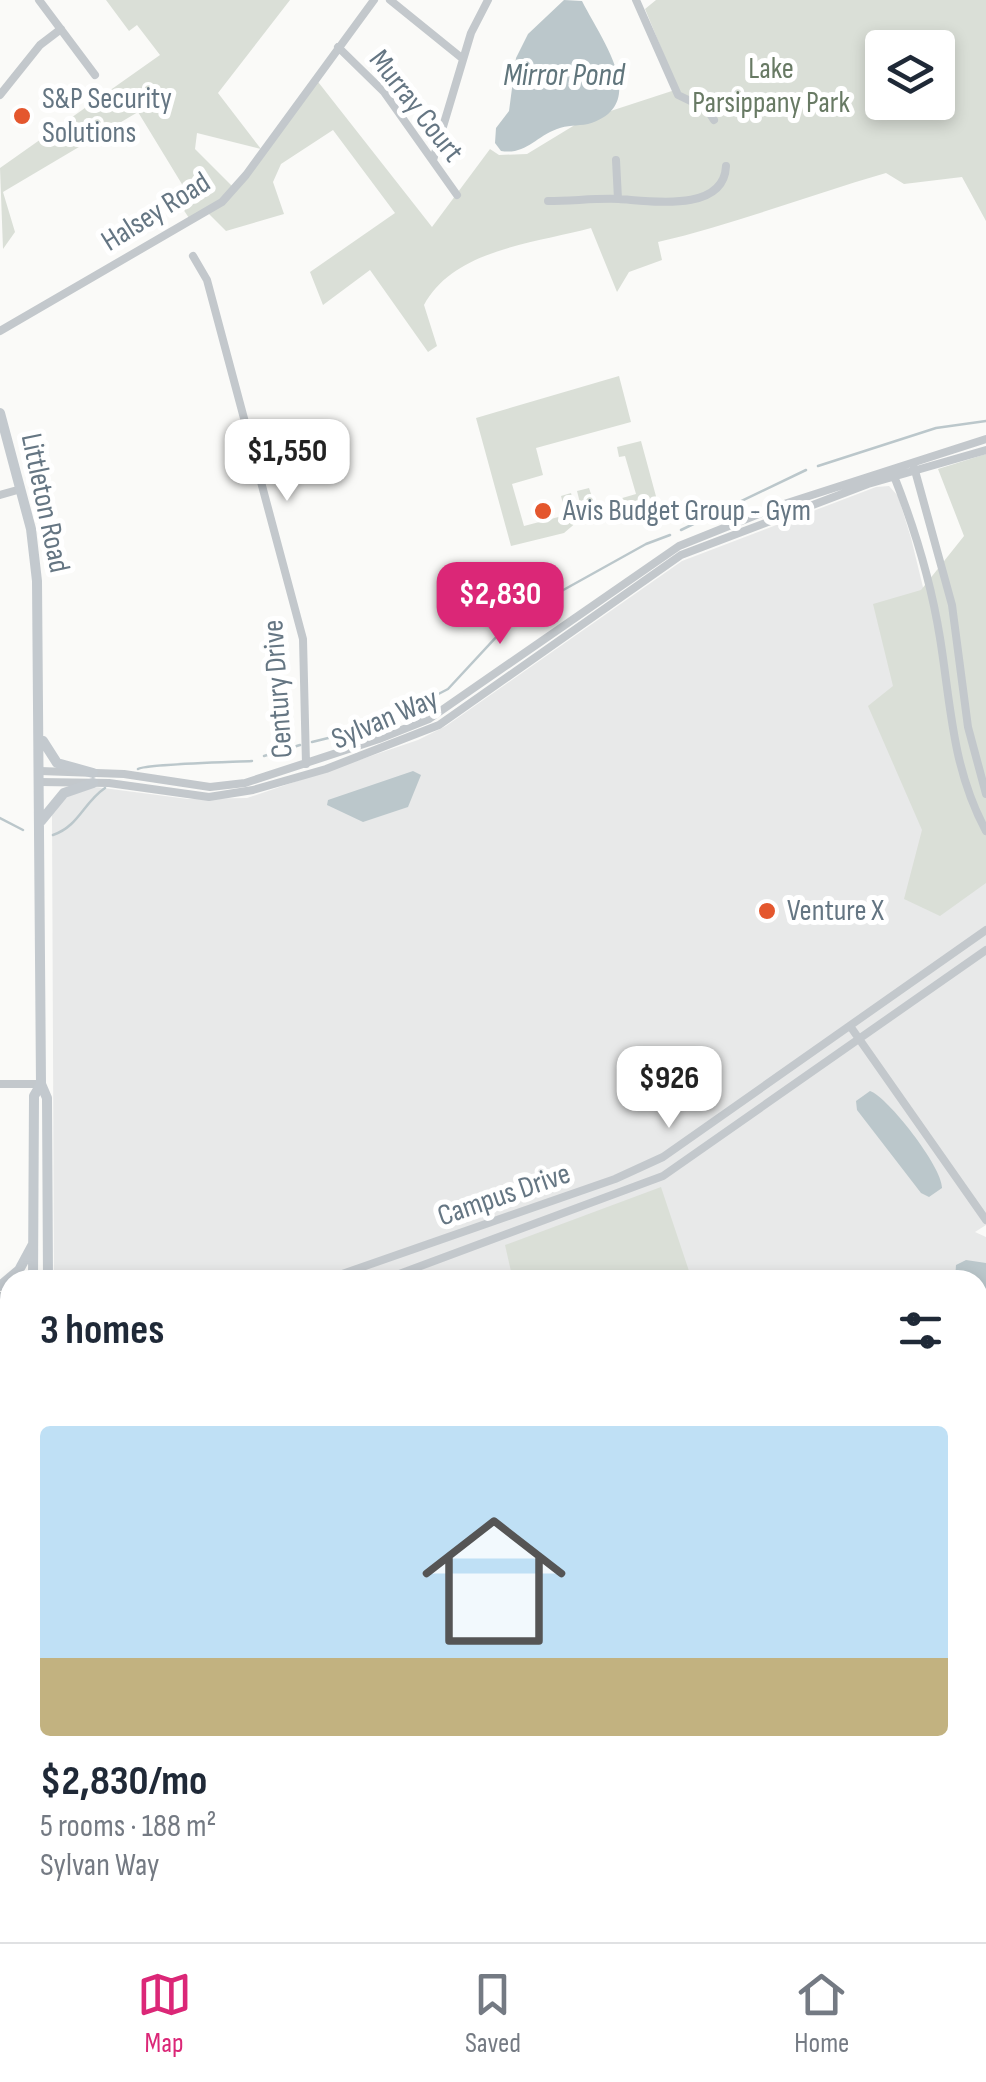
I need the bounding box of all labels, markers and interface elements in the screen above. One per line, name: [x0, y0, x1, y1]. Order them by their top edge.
map controls: [865, 30, 955, 120]
button: layers: [865, 30, 955, 120]
street label: Murray Court: [361, 43, 471, 169]
park label: Lake Parsippany Park: [692, 51, 850, 121]
water label: Mirror Pond: [503, 56, 626, 95]
place label: S&P Security Solutions: [42, 81, 172, 151]
marker: S&P Security Solutions: [11, 105, 33, 127]
street label: Halsey Road: [95, 165, 217, 259]
pin: $1,550: [206, 419, 368, 504]
street label: Littleton Road: [13, 430, 77, 576]
text: $1,550: [247, 432, 327, 471]
place label: Avis Budget Group - Gym: [562, 493, 811, 529]
marker: Avis Budget Group - Gym: [532, 500, 554, 522]
pin: $2,830: [419, 562, 581, 647]
text: $2,830: [459, 575, 541, 614]
street label: Century Drive: [255, 619, 301, 759]
street label: Sylvan Way: [326, 680, 444, 757]
place label: Venture X: [787, 893, 884, 929]
marker: Venture X: [756, 900, 778, 922]
pin: $926: [610, 1046, 728, 1131]
text: $926: [639, 1059, 699, 1098]
street label: Campus Drive: [433, 1156, 575, 1234]
icon: filters: [893, 1303, 948, 1358]
text: 3 homes: [40, 1305, 164, 1356]
icon: home: [404, 1491, 584, 1671]
text: $2,830/mo: [40, 1756, 207, 1807]
text: 5 rooms · 188 m²: [40, 1807, 217, 1846]
text: Sylvan Way: [40, 1846, 159, 1885]
tab: Map: [137, 1967, 192, 2060]
tab: Saved: [465, 1967, 521, 2060]
tab: Home: [794, 1967, 849, 2060]

